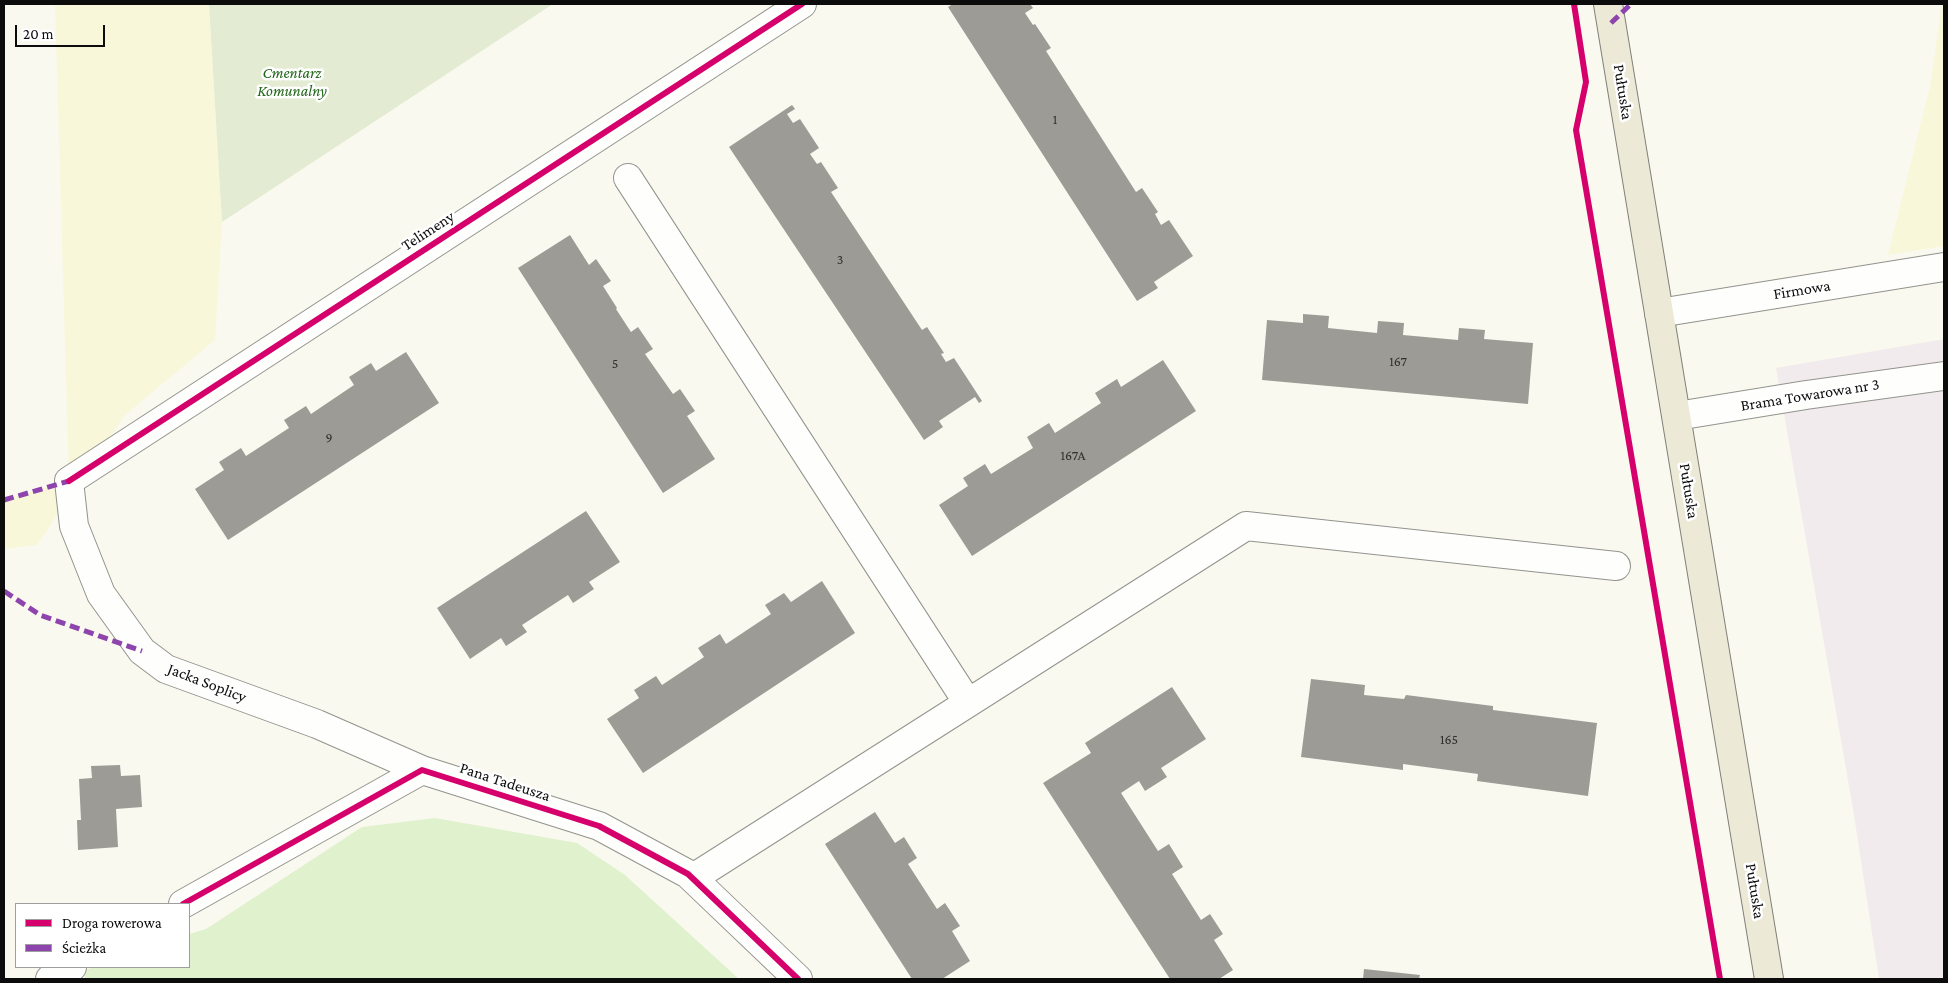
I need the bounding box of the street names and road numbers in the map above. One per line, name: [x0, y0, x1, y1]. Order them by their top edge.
street label: Pułtuska: [1609, 63, 1637, 121]
street label: Telimeny: [398, 207, 458, 255]
street label: Firmowa: [1772, 276, 1832, 304]
street label: Brama Towarowa nr 3: [1739, 375, 1881, 415]
street label: Pułtuska: [1675, 462, 1703, 520]
street label: Jacka Soplicy: [165, 659, 249, 707]
street label: Pana Tadeusza: [457, 758, 553, 806]
street label: Pułtuska: [1741, 862, 1769, 920]

